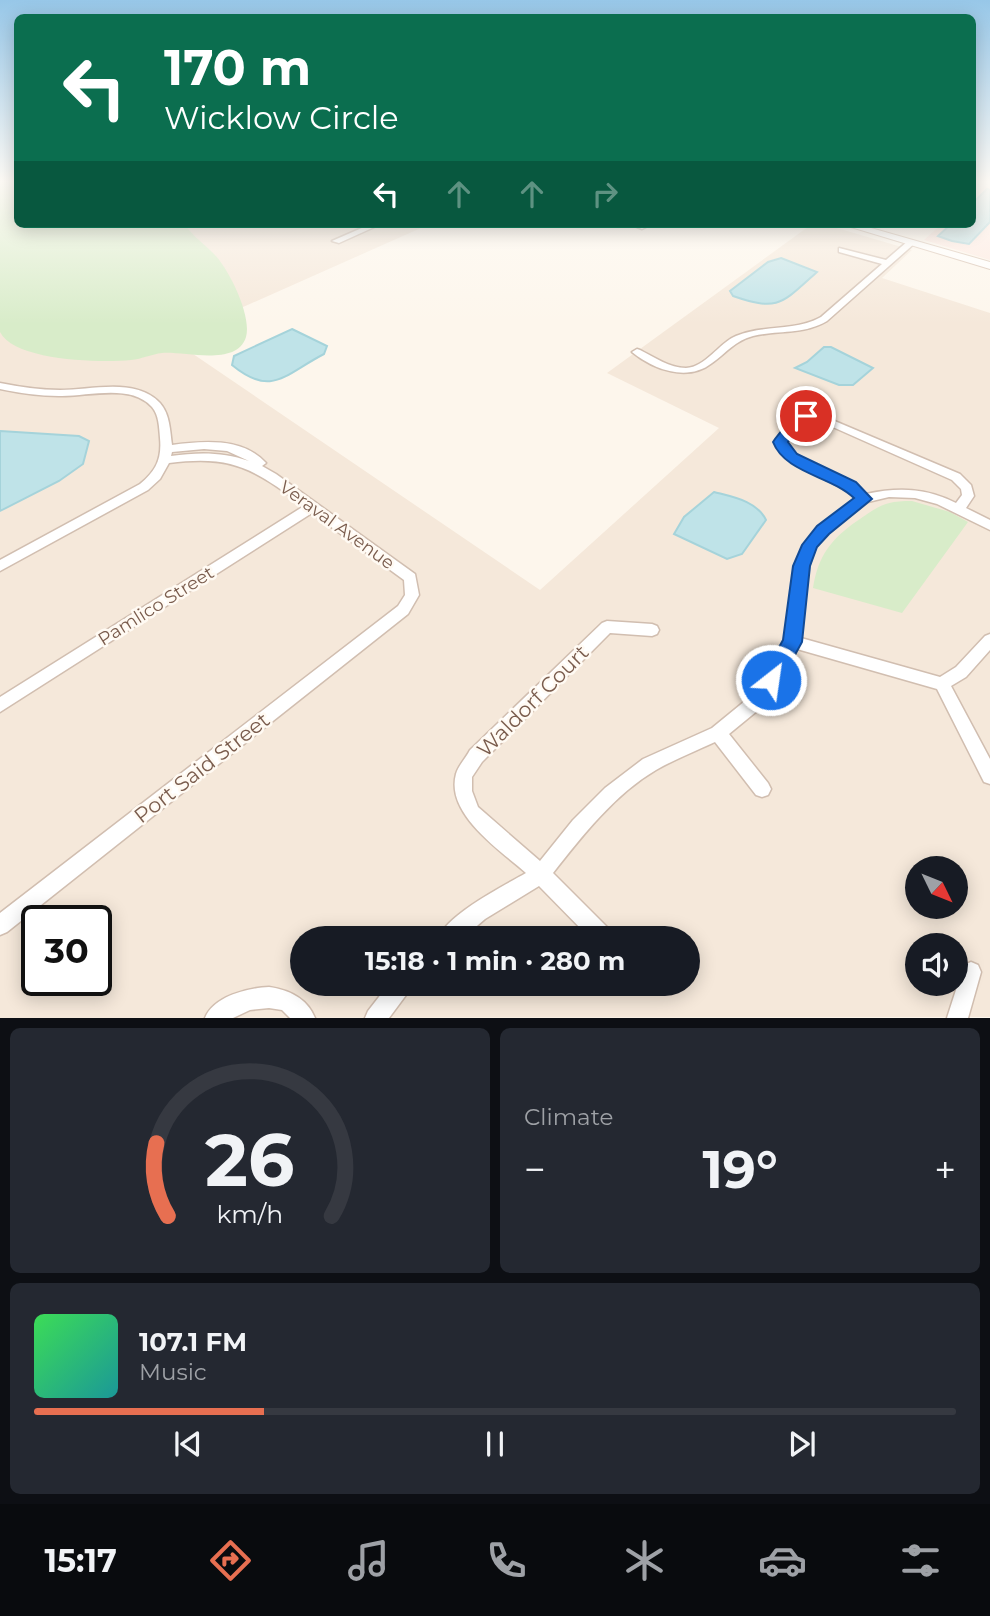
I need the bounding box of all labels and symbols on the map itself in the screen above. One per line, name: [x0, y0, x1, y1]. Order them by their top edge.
pin: [776, 386, 836, 446]
street label: Veraval Avenue: [275, 476, 399, 574]
street label: Pamlico Street: [94, 562, 218, 650]
street label: Waldorf Court: [472, 640, 594, 762]
position arrow: [734, 643, 808, 717]
street label: Port Said Street: [129, 707, 274, 828]
north arrow: [905, 856, 968, 919]
speed limit sign: 30: [21, 905, 112, 996]

